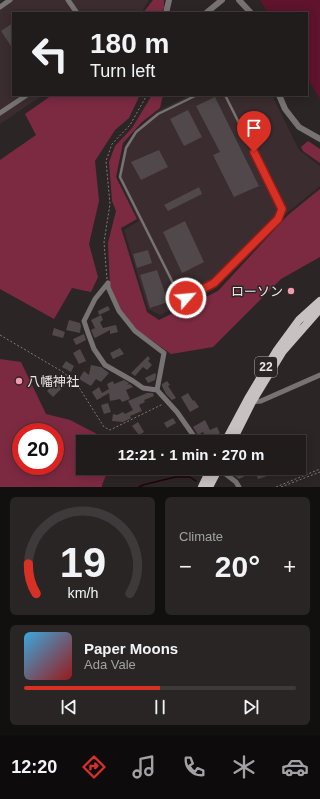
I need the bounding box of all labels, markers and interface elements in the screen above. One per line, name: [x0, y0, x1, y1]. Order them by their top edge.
icon: left: [24, 28, 76, 80]
text: 180 m: [90, 28, 169, 59]
text: Turn left: [90, 61, 155, 81]
pin: [237, 111, 271, 152]
icon: arrive: [243, 117, 265, 139]
position arrow: [165, 277, 207, 319]
place label: ローソン: [231, 284, 283, 299]
marker: ローソン: [286, 286, 296, 296]
road number: 22: [255, 357, 277, 377]
place label: 八幡神社: [27, 374, 79, 389]
marker: 八幡神社: [14, 376, 24, 386]
speed limit sign: 20: [12, 423, 64, 475]
text: 12:21 · 1 min · 270 m: [118, 446, 264, 463]
text: Climate: [179, 529, 223, 544]
text: 19: [59, 539, 106, 586]
text: 20°: [215, 550, 260, 583]
text: −: [179, 554, 192, 579]
text: +: [283, 554, 296, 579]
text: km/h: [67, 585, 98, 601]
text: Paper Moons: [84, 640, 178, 657]
text: Ada Vale: [84, 657, 136, 672]
icon: previous: [58, 696, 80, 718]
icon: pause: [149, 696, 171, 718]
icon: next: [240, 696, 262, 718]
icon: directions: [80, 753, 108, 781]
icon: music: [130, 753, 158, 781]
icon: phone: [180, 753, 208, 781]
icon: climate: [230, 753, 258, 781]
icon: car: [281, 753, 309, 781]
text: 12:20: [11, 757, 57, 777]

